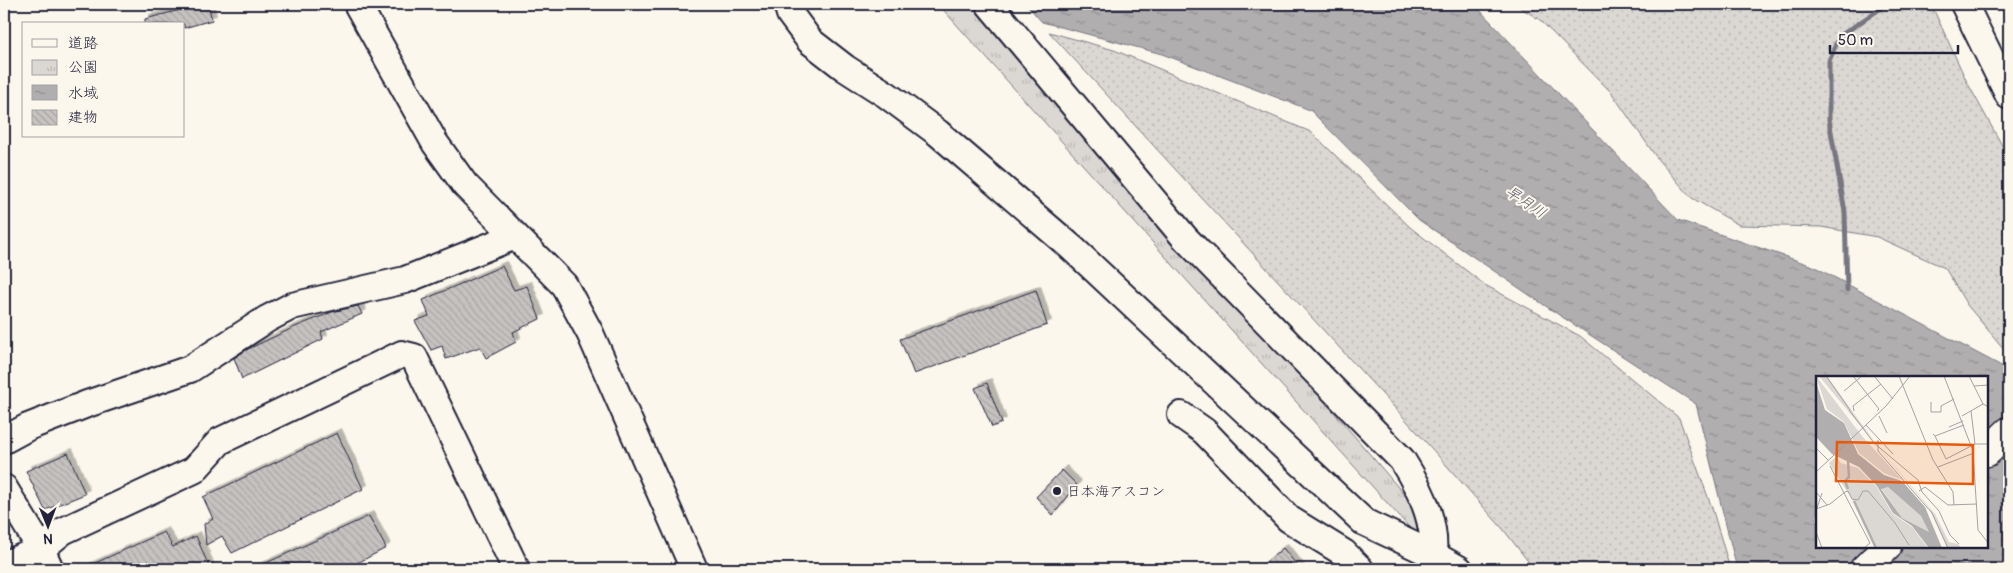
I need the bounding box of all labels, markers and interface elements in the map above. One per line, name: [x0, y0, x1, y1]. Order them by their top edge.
legend: [22, 22, 185, 138]
scale bar: [1830, 22, 1958, 54]
text: 50 m: [1838, 31, 1873, 50]
text: 道路: [68, 34, 98, 53]
text: 公園: [68, 58, 98, 77]
text: 水域: [68, 84, 98, 103]
text: 建物: [68, 108, 98, 127]
water label: 早月川: [1502, 182, 1550, 223]
inset map: [1816, 376, 1988, 548]
place label: 日本海アスコン: [1067, 483, 1165, 500]
marker: 日本海アスコン: [1051, 485, 1063, 497]
north arrow: [22, 500, 72, 550]
text: N: [43, 530, 53, 547]

